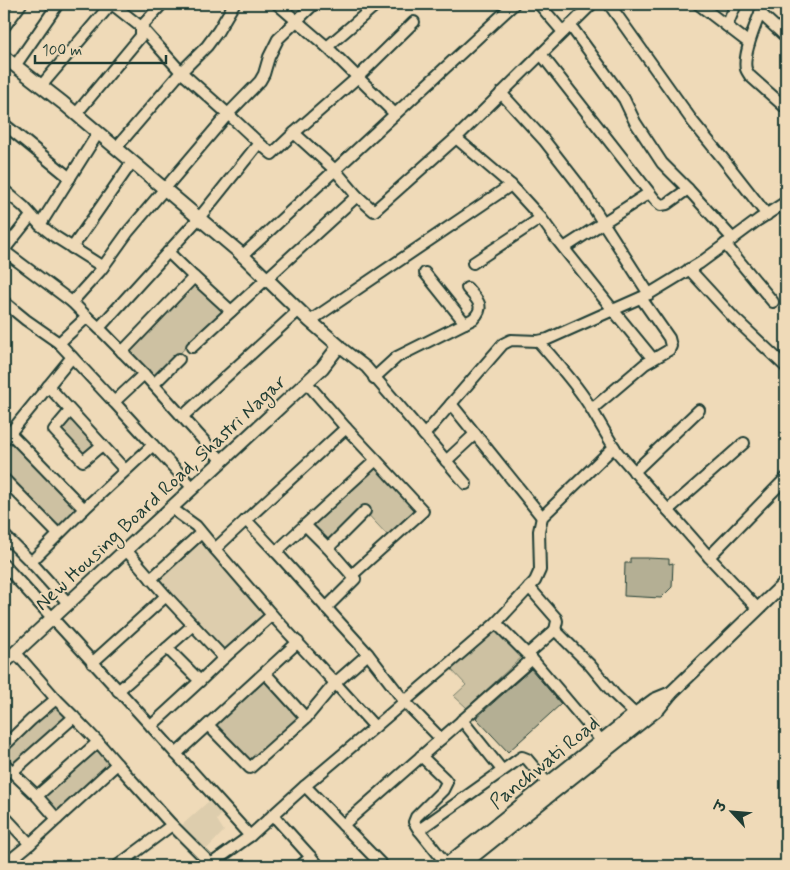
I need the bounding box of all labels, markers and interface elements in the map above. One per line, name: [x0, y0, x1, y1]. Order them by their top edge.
scale bar: [35, 32, 166, 64]
text: 100 m: [42, 41, 82, 61]
street label: New Housing Board Road, Shastri Nagar: [29, 369, 293, 618]
street label: Panchwati Road: [484, 710, 606, 816]
north arrow: [708, 788, 758, 838]
text: उ: [710, 797, 732, 817]

